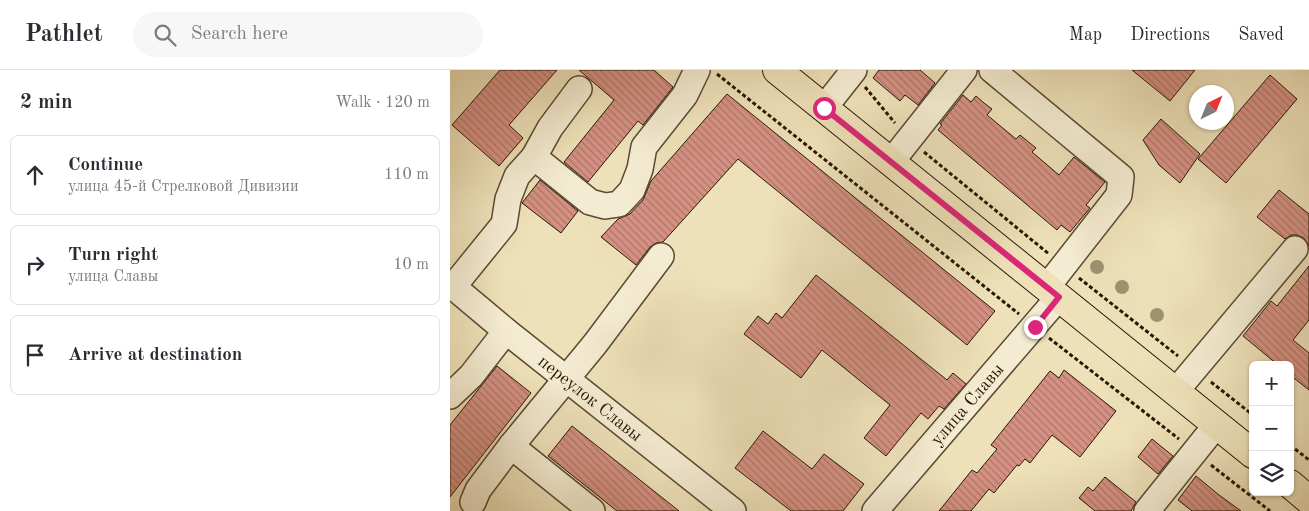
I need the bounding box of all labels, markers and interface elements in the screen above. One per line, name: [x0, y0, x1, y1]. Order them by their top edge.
search box: [133, 12, 483, 57]
icon: search: [151, 21, 179, 49]
text: Pathlet: [25, 23, 103, 47]
text: Search here: [191, 25, 288, 44]
text: Map: [1069, 26, 1102, 44]
text: Directions: [1130, 26, 1210, 44]
text: Saved: [1238, 26, 1284, 44]
north arrow: [1189, 85, 1234, 130]
text: 2 min: [20, 92, 73, 113]
text: Walk · 120 m: [335, 95, 430, 111]
route start: [813, 97, 836, 120]
text: Continue: [68, 156, 143, 175]
icon: ahead: [21, 161, 49, 189]
text: 110 m: [384, 167, 429, 183]
text: улица 45-й Стрелковой Дивизии: [68, 179, 299, 195]
text: Turn right: [68, 246, 158, 265]
icon: right: [21, 251, 49, 279]
text: 10 m: [393, 257, 429, 273]
text: улица Славы: [68, 269, 158, 285]
route end: [1024, 316, 1047, 339]
icon: arrive: [21, 341, 49, 369]
text: Arrive at destination: [68, 346, 242, 365]
street label: переулок Славы: [535, 352, 645, 445]
street label: улица Славы: [928, 360, 1008, 449]
map controls: [1249, 361, 1294, 496]
button: +: [1249, 361, 1294, 406]
button: −: [1249, 406, 1294, 451]
button: layers: [1249, 451, 1294, 496]

